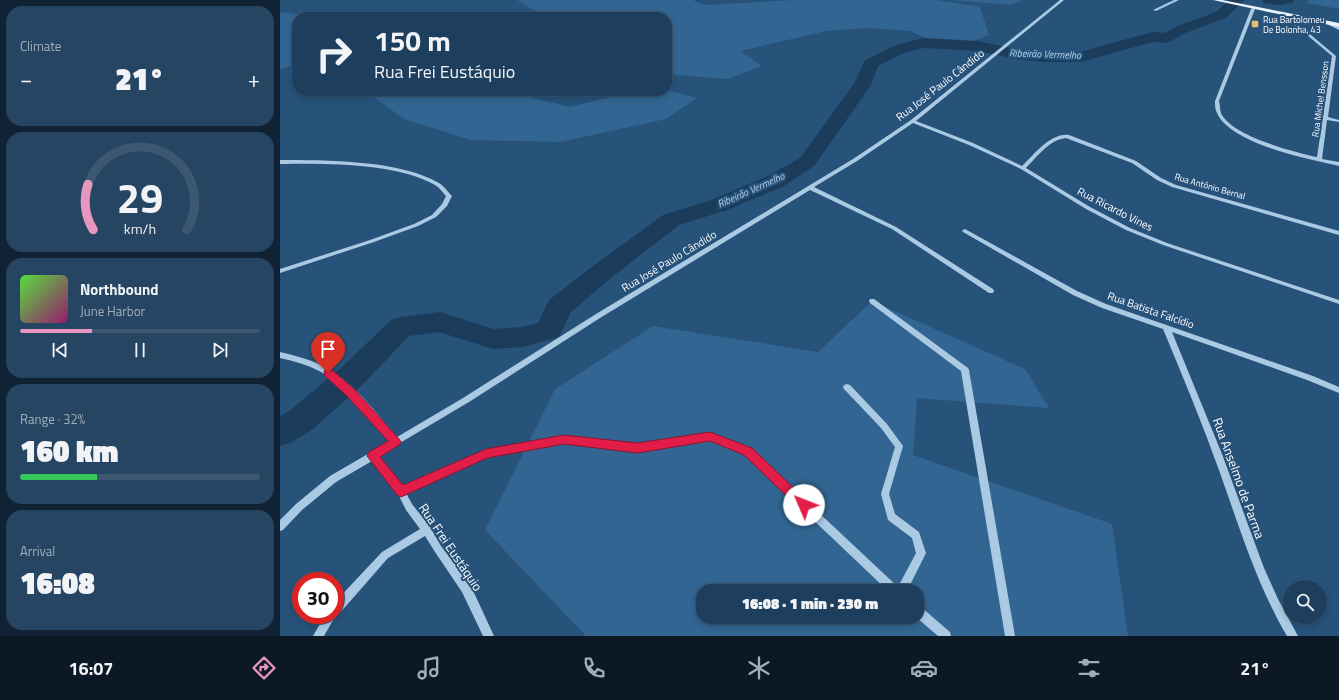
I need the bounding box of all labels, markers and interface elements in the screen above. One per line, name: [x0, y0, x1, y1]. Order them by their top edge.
place label: Rua Bartolomeu De Bolonha, 43: [1263, 13, 1325, 36]
text: 150 m: [374, 19, 451, 62]
marker: Rua Bartolomeu De Bolonha, 43: [1250, 19, 1260, 29]
icon: right: [308, 28, 360, 80]
text: Climate: [20, 36, 61, 56]
street label: Rua José Paulo Cândido: [892, 45, 988, 125]
water label: Ribeirão Vermelho: [1009, 45, 1082, 63]
text: 21°: [115, 56, 165, 102]
text: Rua Frei Eustáquio: [374, 58, 515, 85]
street label: Rua Michel Bensson: [1308, 60, 1332, 138]
text: −: [20, 62, 32, 96]
text: +: [248, 62, 260, 96]
text: 29: [117, 166, 163, 229]
water label: Ribeirão Vermelho: [715, 168, 788, 211]
street label: Rua Antônio Bernal: [1173, 170, 1247, 202]
street label: Rua Ricardo Vines: [1074, 183, 1156, 235]
text: km/h: [124, 218, 156, 240]
street label: Rua José Paulo Cândido: [618, 226, 720, 296]
text: Northbound: [80, 278, 159, 301]
street label: Rua Batista Falcídio: [1106, 288, 1197, 332]
text: June Harbor: [80, 301, 145, 321]
pin: [311, 332, 345, 373]
icon: arrive: [317, 338, 339, 360]
icon: previous: [49, 339, 71, 361]
icon: pause: [129, 339, 151, 361]
icon: next: [209, 339, 231, 361]
text: Range · 32%: [20, 409, 85, 429]
street label: Rua Anselmo de Parma: [1208, 415, 1270, 542]
text: 160 km: [20, 428, 118, 474]
position arrow: [783, 484, 825, 526]
street label: Rua Frei Eustáquio: [414, 499, 488, 595]
text: Arrival: [20, 541, 55, 561]
text: 16:08: [20, 560, 95, 606]
speed limit sign: 30: [292, 572, 344, 624]
map controls: [1283, 580, 1327, 624]
button: search: [1283, 580, 1327, 624]
text: 16:08 · 1 min · 230 m: [742, 592, 878, 615]
icon: directions: [250, 654, 278, 682]
icon: music: [415, 654, 443, 682]
icon: phone: [580, 654, 608, 682]
icon: climate: [745, 654, 773, 682]
icon: car: [910, 654, 938, 682]
icon: filters: [1075, 654, 1103, 682]
text: 16:07: [68, 655, 113, 682]
text: 21°: [1240, 655, 1270, 682]

